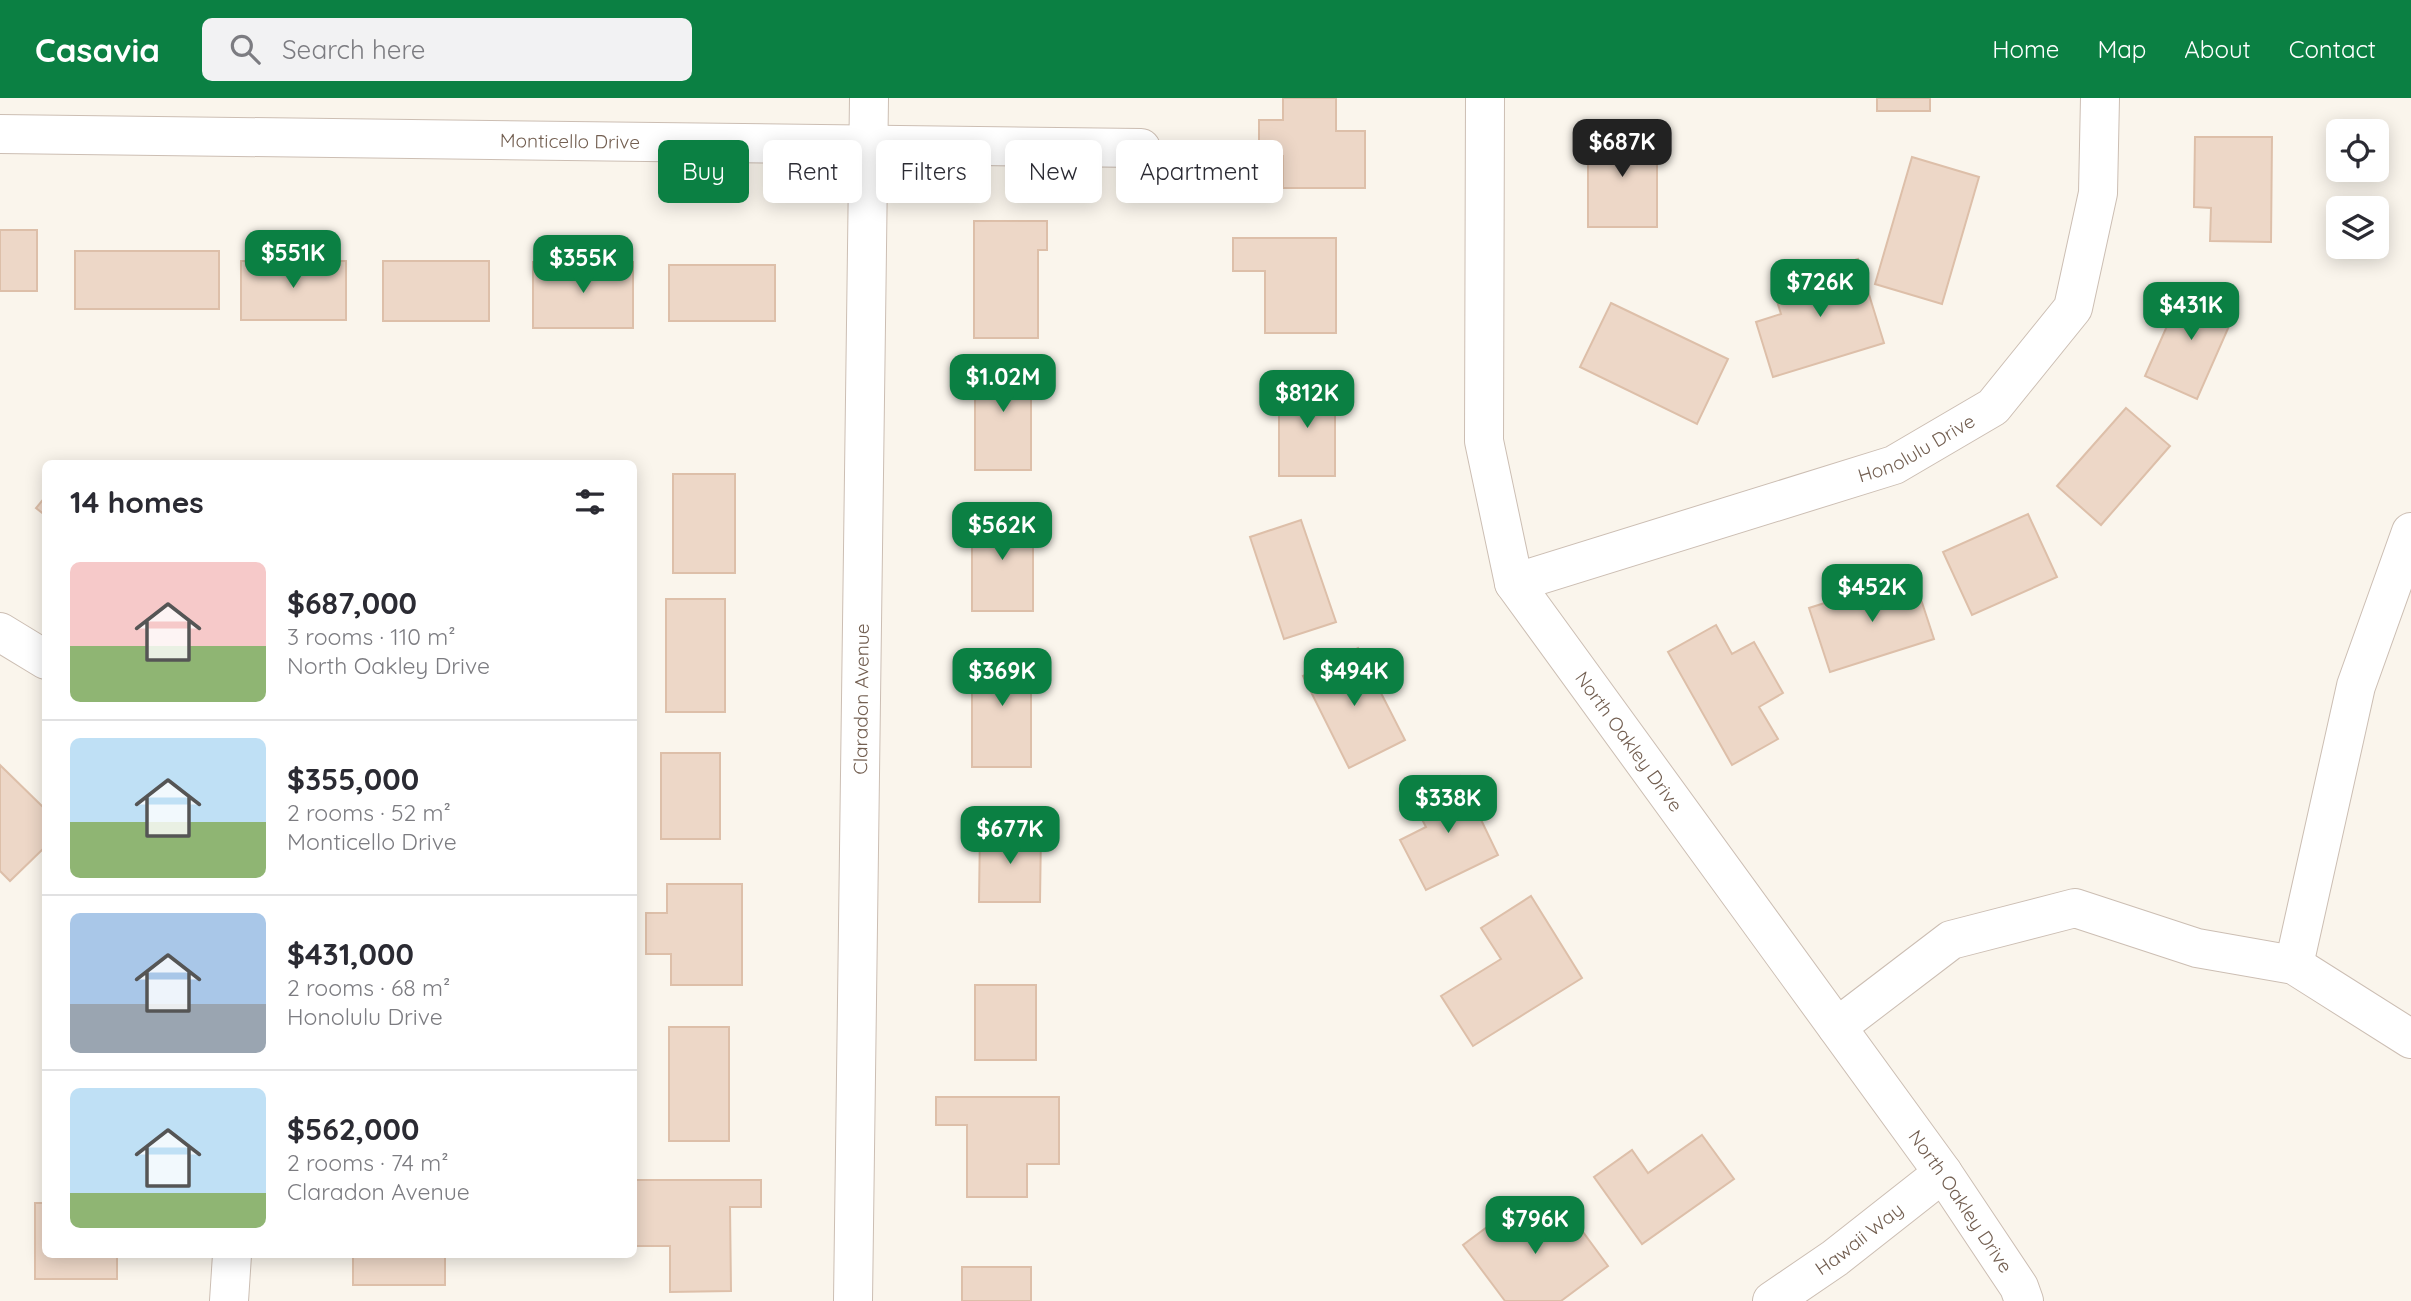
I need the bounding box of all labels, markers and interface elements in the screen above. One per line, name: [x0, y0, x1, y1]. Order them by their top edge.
search box: [202, 18, 692, 81]
text: Casavia: [35, 29, 160, 70]
icon: search: [226, 30, 264, 68]
text: Search here: [282, 33, 426, 66]
text: Home: [1992, 34, 2059, 64]
text: Map: [2097, 34, 2146, 64]
text: About: [2184, 34, 2251, 64]
text: Contact: [2289, 34, 2376, 64]
map controls: [2326, 119, 2389, 259]
button: locate: [2326, 119, 2389, 182]
pin: $687K: [1573, 120, 1671, 179]
text: $687K: [1589, 127, 1655, 156]
street label: Monticello Drive: [500, 128, 640, 154]
chip: Buy: [658, 140, 749, 203]
chip: Rent: [763, 140, 862, 203]
chip: Filters: [876, 140, 991, 203]
chip: New: [1005, 140, 1102, 203]
chip: Apartment: [1116, 140, 1283, 203]
button: layers: [2326, 196, 2389, 259]
pin: $551K: [244, 230, 342, 290]
pin: $355K: [534, 236, 632, 295]
text: $551K: [261, 238, 325, 267]
text: $355K: [549, 243, 617, 272]
pin: $726K: [1771, 260, 1869, 319]
text: $726K: [1786, 267, 1854, 296]
pin: $431K: [2142, 282, 2240, 342]
text: $431K: [2159, 290, 2223, 319]
pin: $1.02M: [946, 354, 1060, 414]
text: $1.02M: [966, 362, 1040, 391]
pin: $812K: [1258, 370, 1356, 430]
text: $812K: [1275, 378, 1339, 407]
street label: Honolulu Drive: [1855, 408, 1979, 488]
text: 14 homes: [70, 483, 204, 521]
icon: filters: [571, 483, 609, 521]
pin: $562K: [953, 503, 1051, 562]
text: $562K: [968, 510, 1036, 539]
pin: $452K: [1823, 564, 1921, 624]
text: $452K: [1838, 572, 1906, 601]
text: $687,000: [287, 584, 417, 622]
icon: home: [126, 590, 210, 674]
text: 3 rooms · 110 m²: [287, 622, 456, 651]
street label: Claradon Avenue: [848, 623, 874, 775]
pin: $369K: [953, 648, 1051, 708]
pin: $494K: [1305, 648, 1403, 708]
text: North Oakley Drive: [287, 651, 490, 680]
text: $369K: [969, 656, 1035, 685]
text: $494K: [1320, 656, 1388, 685]
street label: North Oakley Drive: [1570, 666, 1688, 816]
text: $355,000: [287, 760, 419, 798]
icon: home: [126, 766, 210, 850]
pin: $338K: [1399, 776, 1497, 835]
text: $338K: [1415, 783, 1481, 812]
text: 2 rooms · 52 m²: [287, 798, 451, 827]
pin: $677K: [961, 806, 1059, 866]
text: $677K: [977, 814, 1043, 843]
text: Monticello Drive: [287, 827, 457, 856]
text: $431,000: [287, 935, 414, 973]
icon: home: [126, 941, 210, 1025]
text: 2 rooms · 68 m²: [287, 973, 450, 1002]
text: Honolulu Drive: [287, 1002, 443, 1031]
text: $562,000: [287, 1110, 419, 1148]
icon: home: [126, 1116, 210, 1200]
street label: North Oakley Drive: [1904, 1125, 2018, 1277]
text: 2 rooms · 74 m²: [287, 1148, 449, 1177]
text: Claradon Avenue: [287, 1177, 470, 1206]
pin: $796K: [1486, 1196, 1584, 1256]
street label: Hawaii Way: [1810, 1197, 1908, 1280]
text: $796K: [1501, 1204, 1569, 1233]

